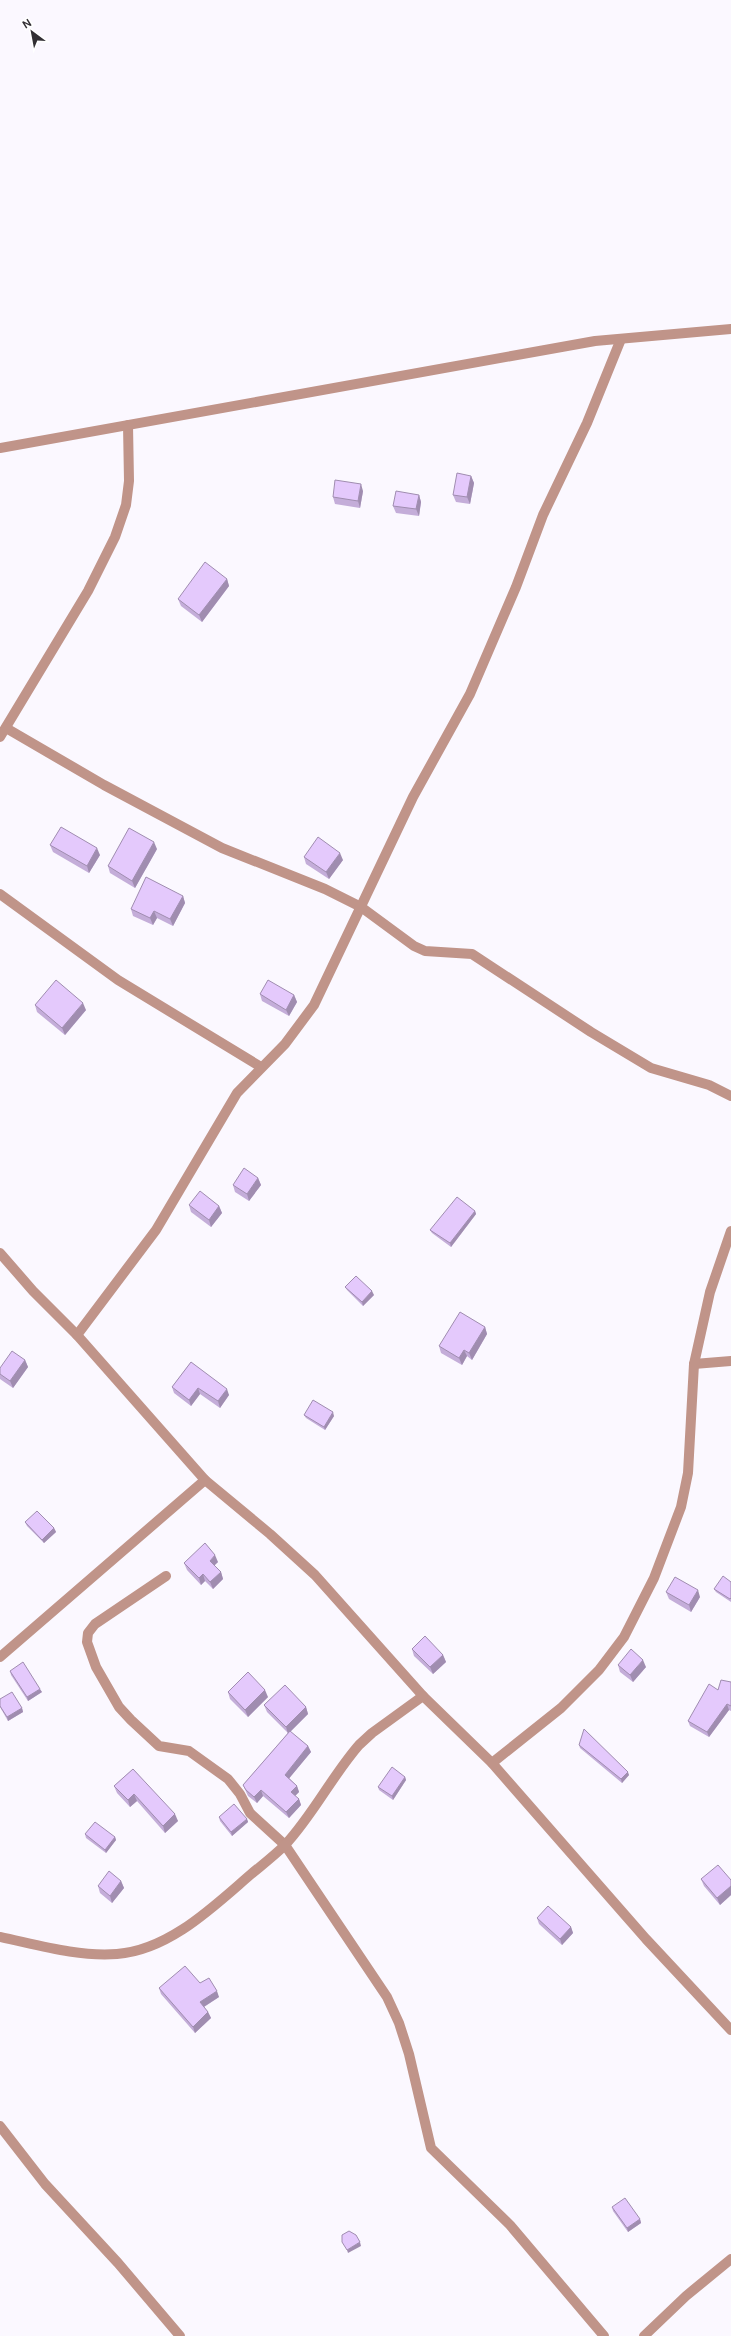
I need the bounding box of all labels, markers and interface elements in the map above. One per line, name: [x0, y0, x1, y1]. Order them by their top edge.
north arrow: [12, 12, 52, 52]
text: N: [20, 15, 34, 32]

